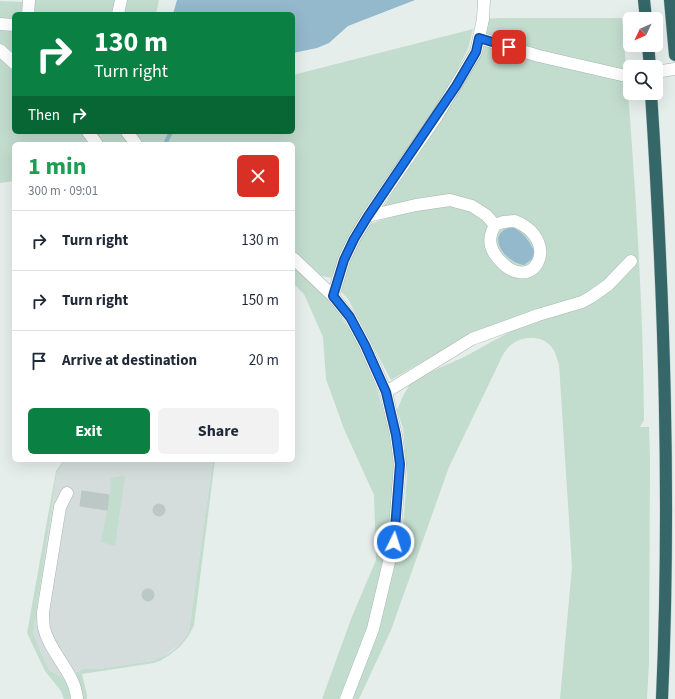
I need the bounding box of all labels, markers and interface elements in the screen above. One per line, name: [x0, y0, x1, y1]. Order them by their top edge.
north arrow: [623, 12, 663, 52]
map controls: [623, 12, 663, 100]
text: 130 m: [94, 22, 168, 62]
icon: right: [28, 28, 80, 80]
pin: [492, 30, 526, 64]
icon: arrive: [498, 36, 520, 58]
text: Turn right: [94, 59, 168, 84]
button: search: [623, 60, 663, 100]
icon: right: [68, 104, 90, 126]
text: Then: [28, 105, 60, 126]
text: 1 min: [28, 149, 86, 184]
button: close: [237, 155, 279, 197]
text: 300 m · 09:01: [28, 182, 98, 200]
icon: right: [28, 230, 50, 252]
text: Turn right: [62, 230, 128, 251]
text: 130 m: [241, 230, 279, 251]
icon: right: [28, 290, 50, 312]
text: Turn right: [62, 290, 128, 311]
text: 150 m: [241, 290, 279, 311]
icon: arrive: [28, 350, 50, 372]
text: Arrive at destination: [62, 350, 197, 371]
text: 20 m: [249, 350, 279, 371]
button: Exit: [28, 408, 150, 454]
button: Share: [158, 408, 279, 454]
position arrow: [373, 521, 415, 563]

